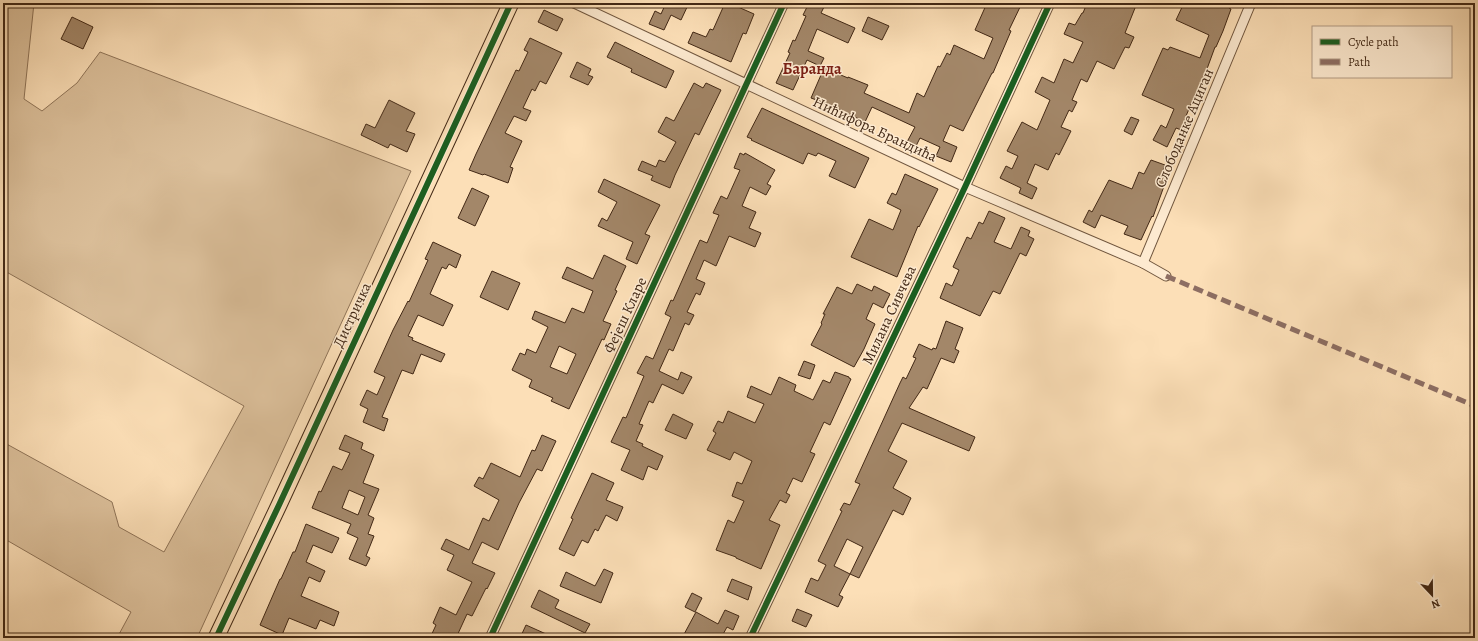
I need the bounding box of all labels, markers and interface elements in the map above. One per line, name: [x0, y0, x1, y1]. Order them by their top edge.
legend: [1312, 26, 1452, 78]
text: Cycle path: [1348, 34, 1399, 50]
text: Path: [1348, 54, 1371, 70]
district label: Баранда: [782, 58, 842, 80]
street label: Слободанке Ациган: [1150, 65, 1218, 191]
street label: Нићифора Брандића: [810, 91, 940, 167]
street label: Милана Сивчева: [857, 262, 921, 368]
street label: Фејеш Кларе: [599, 274, 651, 356]
street label: Дистричка: [328, 279, 376, 351]
north arrow: [1412, 575, 1452, 615]
text: N: [1429, 595, 1442, 612]

